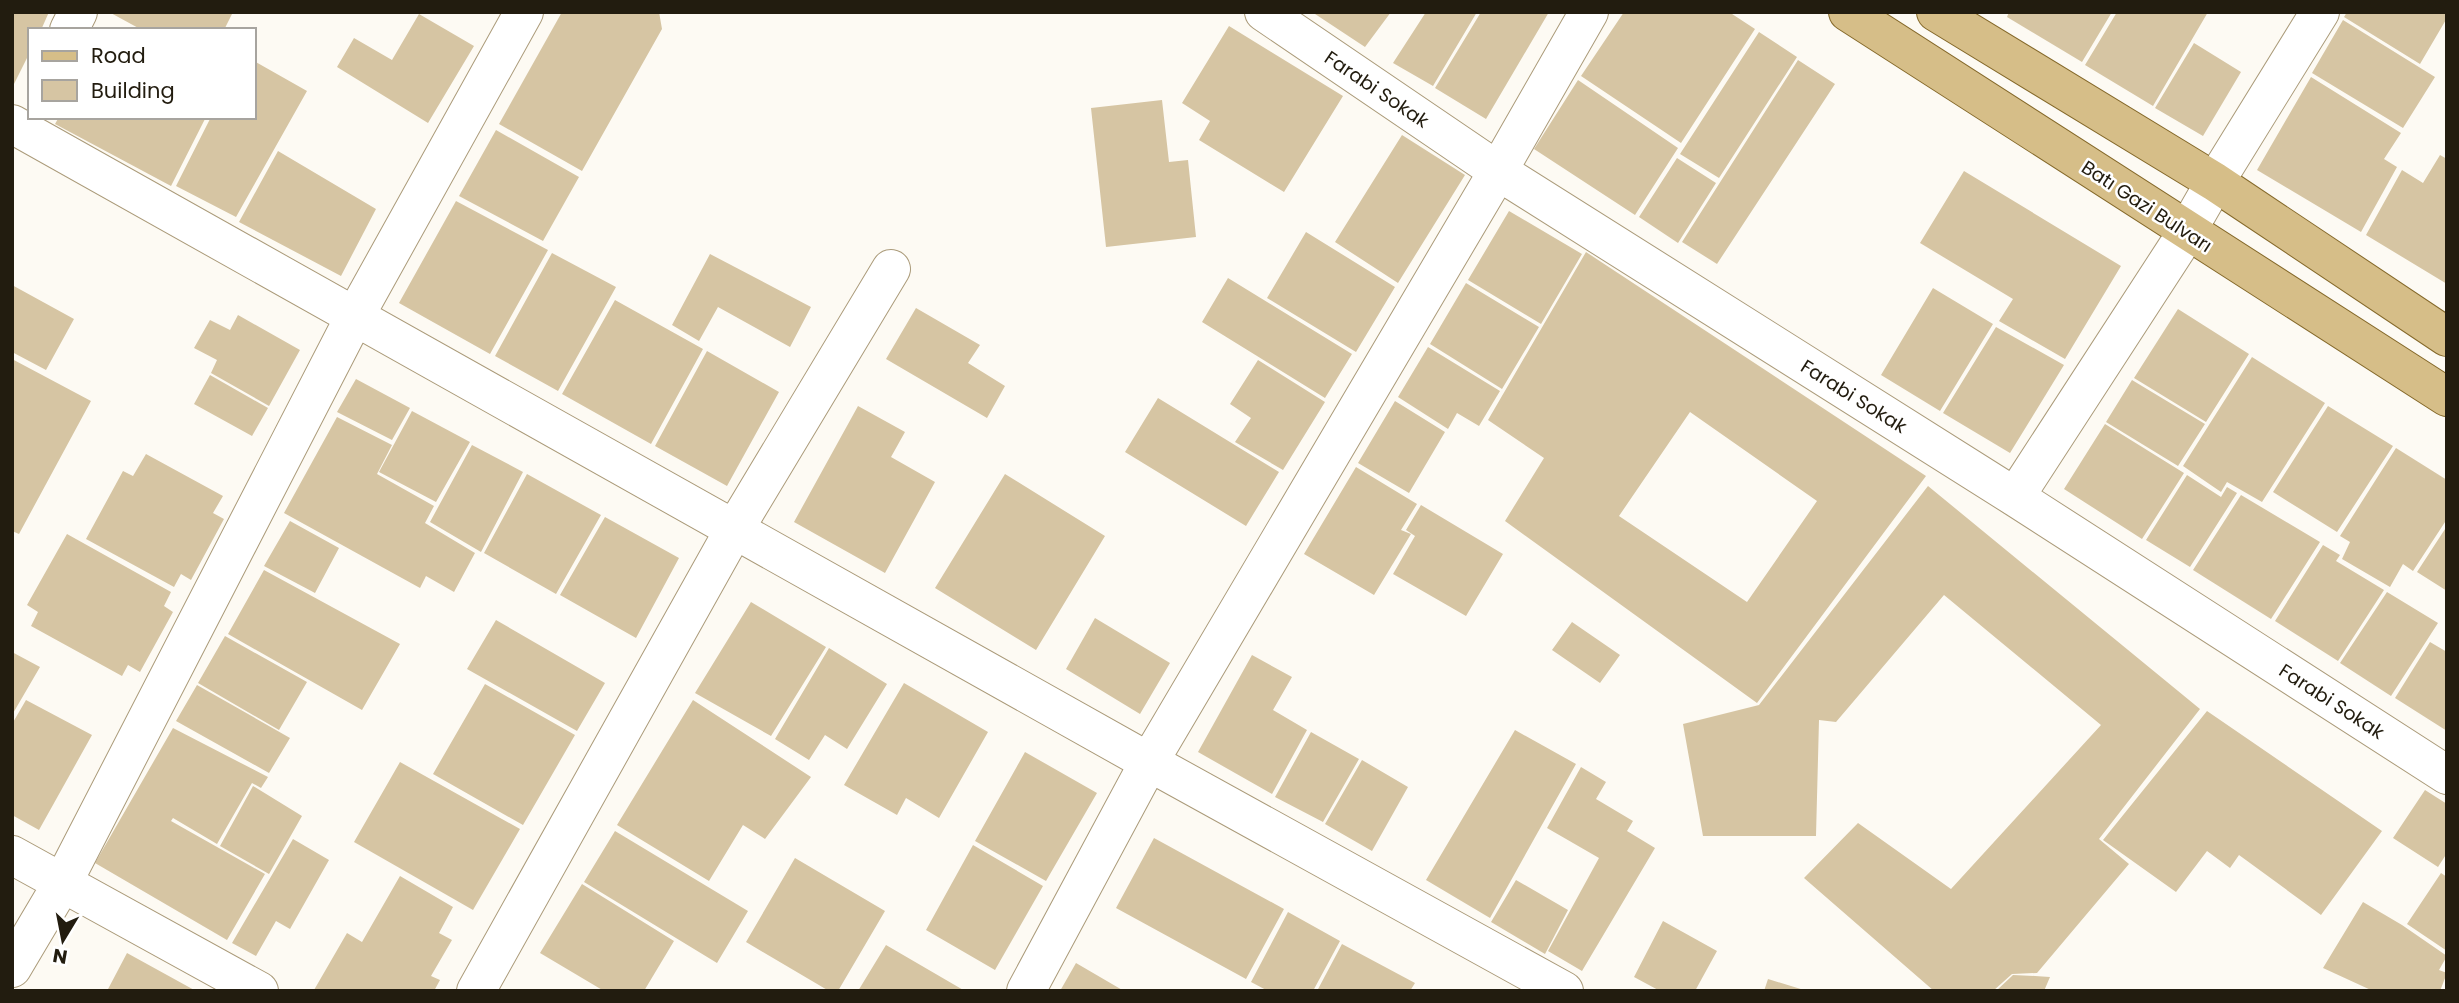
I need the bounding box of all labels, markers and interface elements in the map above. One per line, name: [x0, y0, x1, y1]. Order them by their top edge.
legend: [28, 28, 256, 119]
text: Road: [91, 41, 146, 70]
street label: Farabi Sokak: [1319, 44, 1434, 134]
text: Building: [91, 76, 175, 105]
street label: Batı Gazi Bulvarı: [2076, 154, 2217, 259]
street label: Farabi Sokak: [1795, 353, 1912, 440]
street label: Farabi Sokak: [2274, 657, 2390, 746]
north arrow: [28, 905, 98, 975]
text: N: [51, 942, 70, 971]

